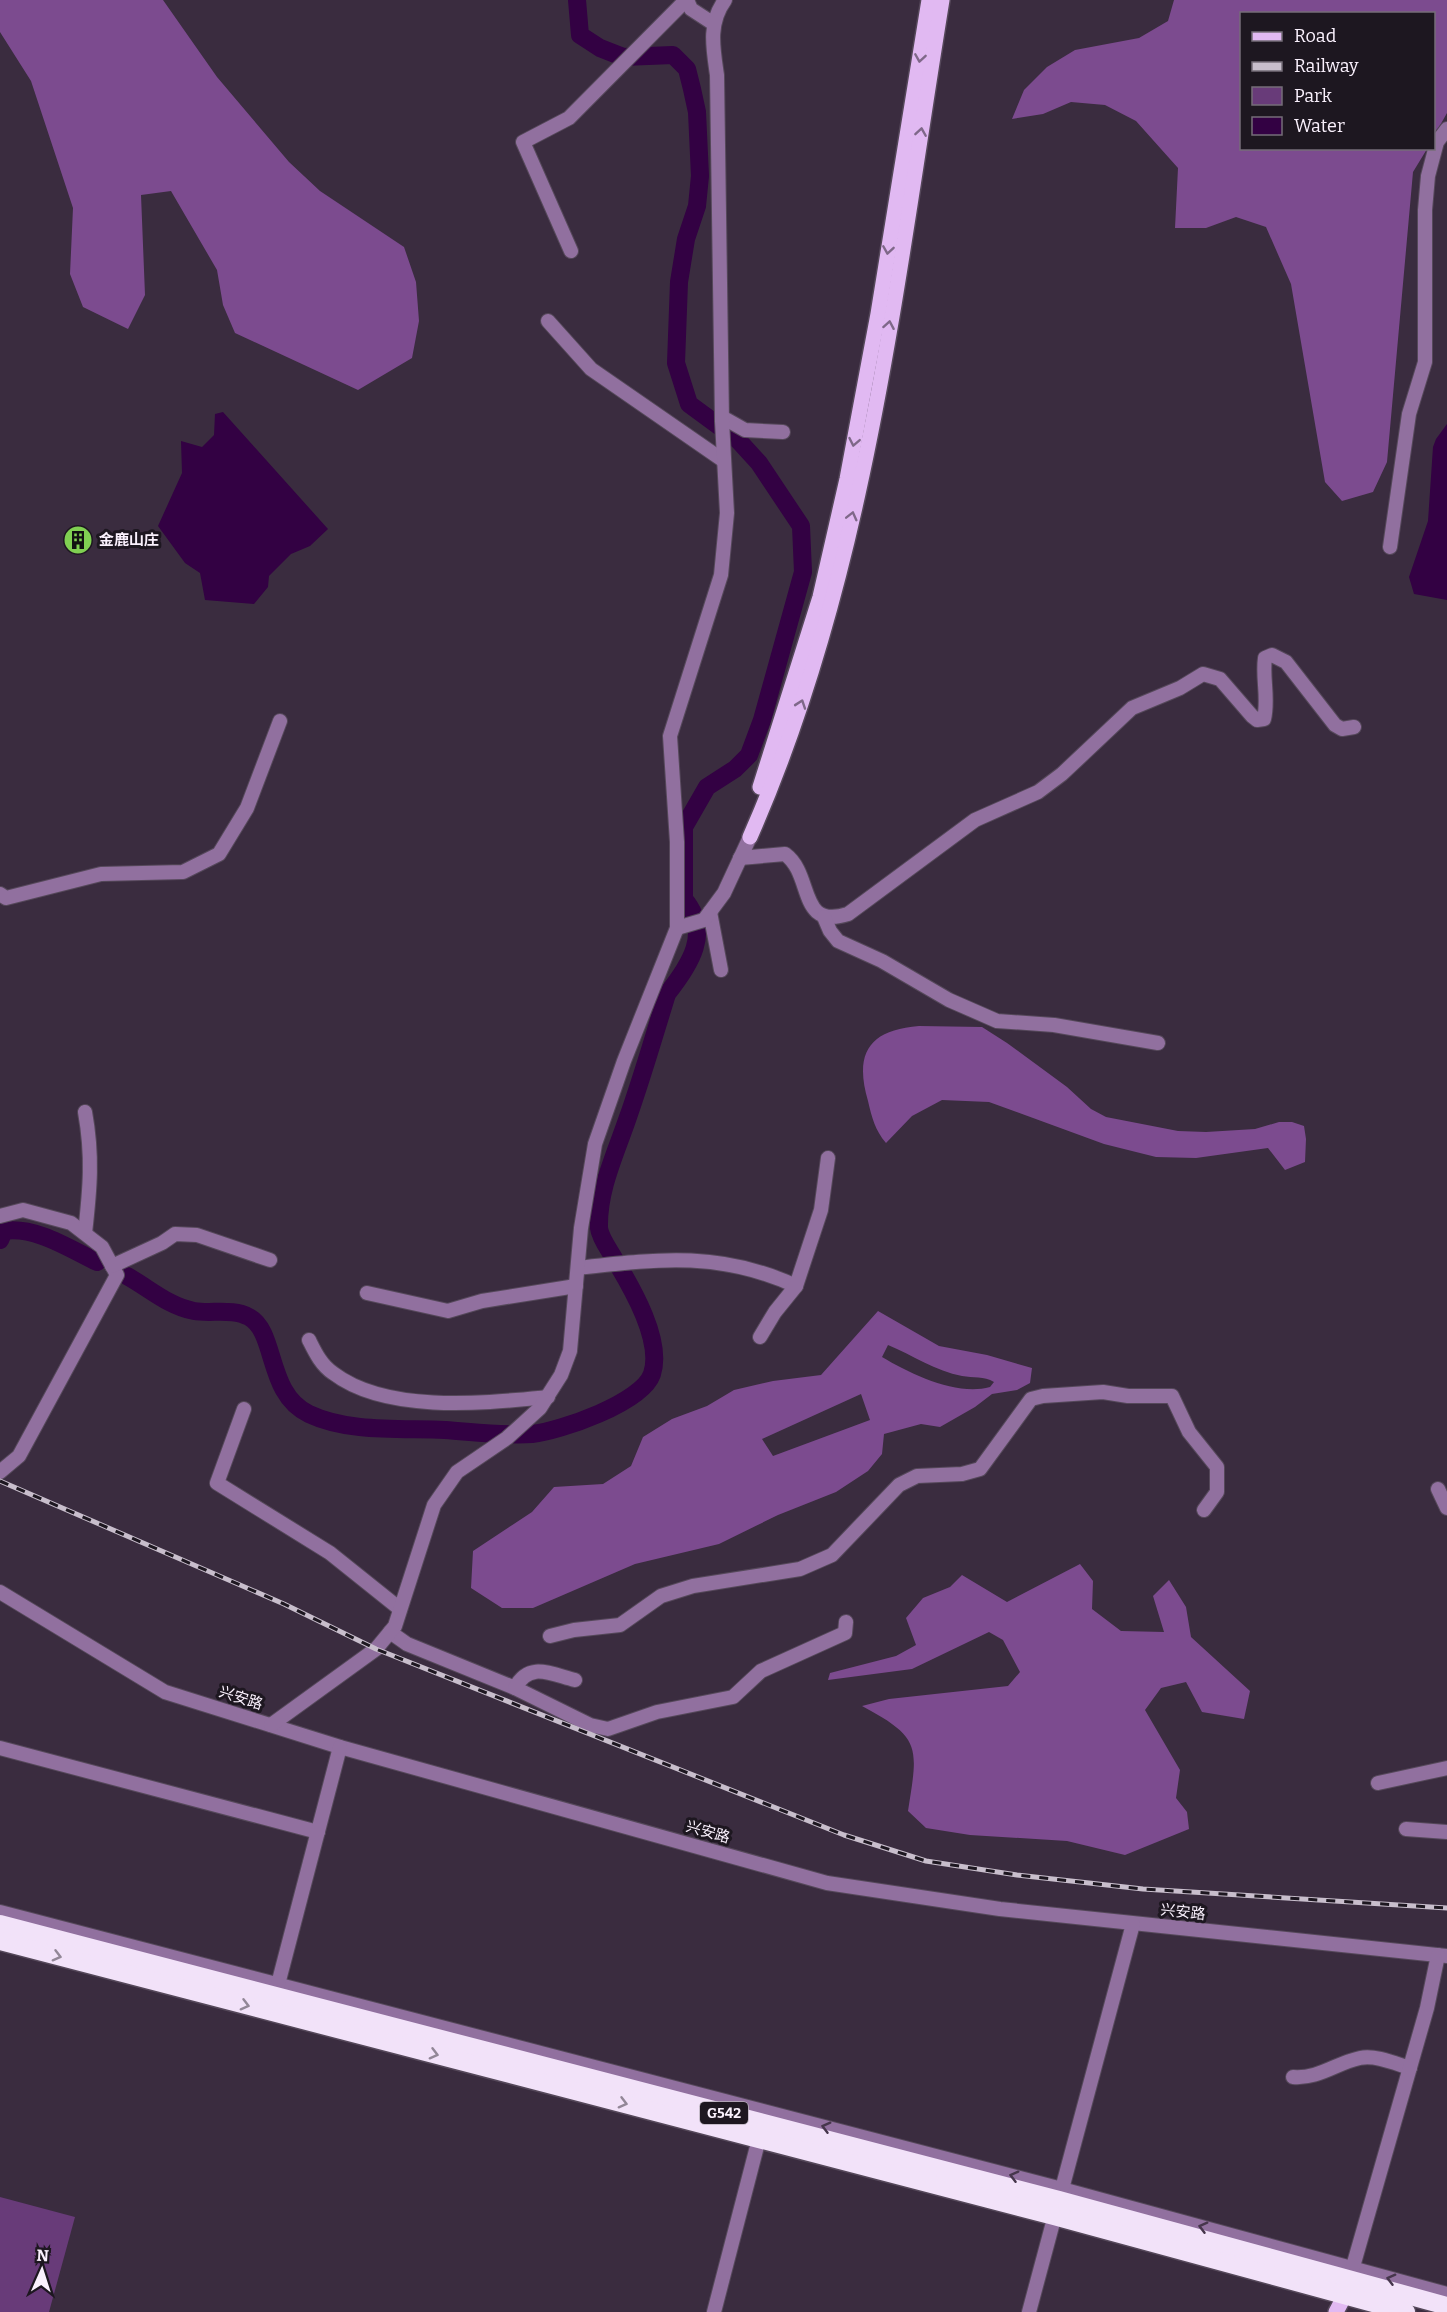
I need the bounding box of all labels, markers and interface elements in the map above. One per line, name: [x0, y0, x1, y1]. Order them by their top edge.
legend: [1240, 12, 1435, 150]
text: Road: [1294, 25, 1337, 47]
one-way arrow: [914, 53, 926, 62]
text: Railway: [1294, 55, 1359, 77]
text: Park: [1294, 85, 1333, 107]
text: Water: [1294, 115, 1345, 137]
one-way arrow: [914, 128, 926, 137]
one-way arrow: [883, 246, 895, 255]
one-way arrow: [882, 320, 895, 330]
one-way arrow: [848, 437, 861, 447]
one-way arrow: [845, 511, 857, 522]
building icon: 金鹿山庄: [62, 524, 94, 556]
place label: 金鹿山庄: [99, 531, 159, 549]
one-way arrow: [794, 699, 806, 710]
street label: 兴安路: [217, 1682, 265, 1714]
street label: 兴安路: [684, 1817, 732, 1847]
street label: 兴安路: [1160, 1901, 1206, 1923]
one-way arrow: [51, 1948, 61, 1961]
one-way arrow: [239, 1998, 250, 2010]
one-way arrow: [428, 2047, 439, 2059]
one-way arrow: [618, 2096, 628, 2109]
road number: G542: [700, 2102, 748, 2124]
one-way arrow: [821, 2122, 831, 2135]
one-way arrow: [1009, 2171, 1019, 2184]
one-way arrow: [1198, 2222, 1208, 2234]
north arrow: [12, 2240, 72, 2300]
text: N: [36, 2246, 49, 2265]
one-way arrow: [1386, 2273, 1396, 2286]

